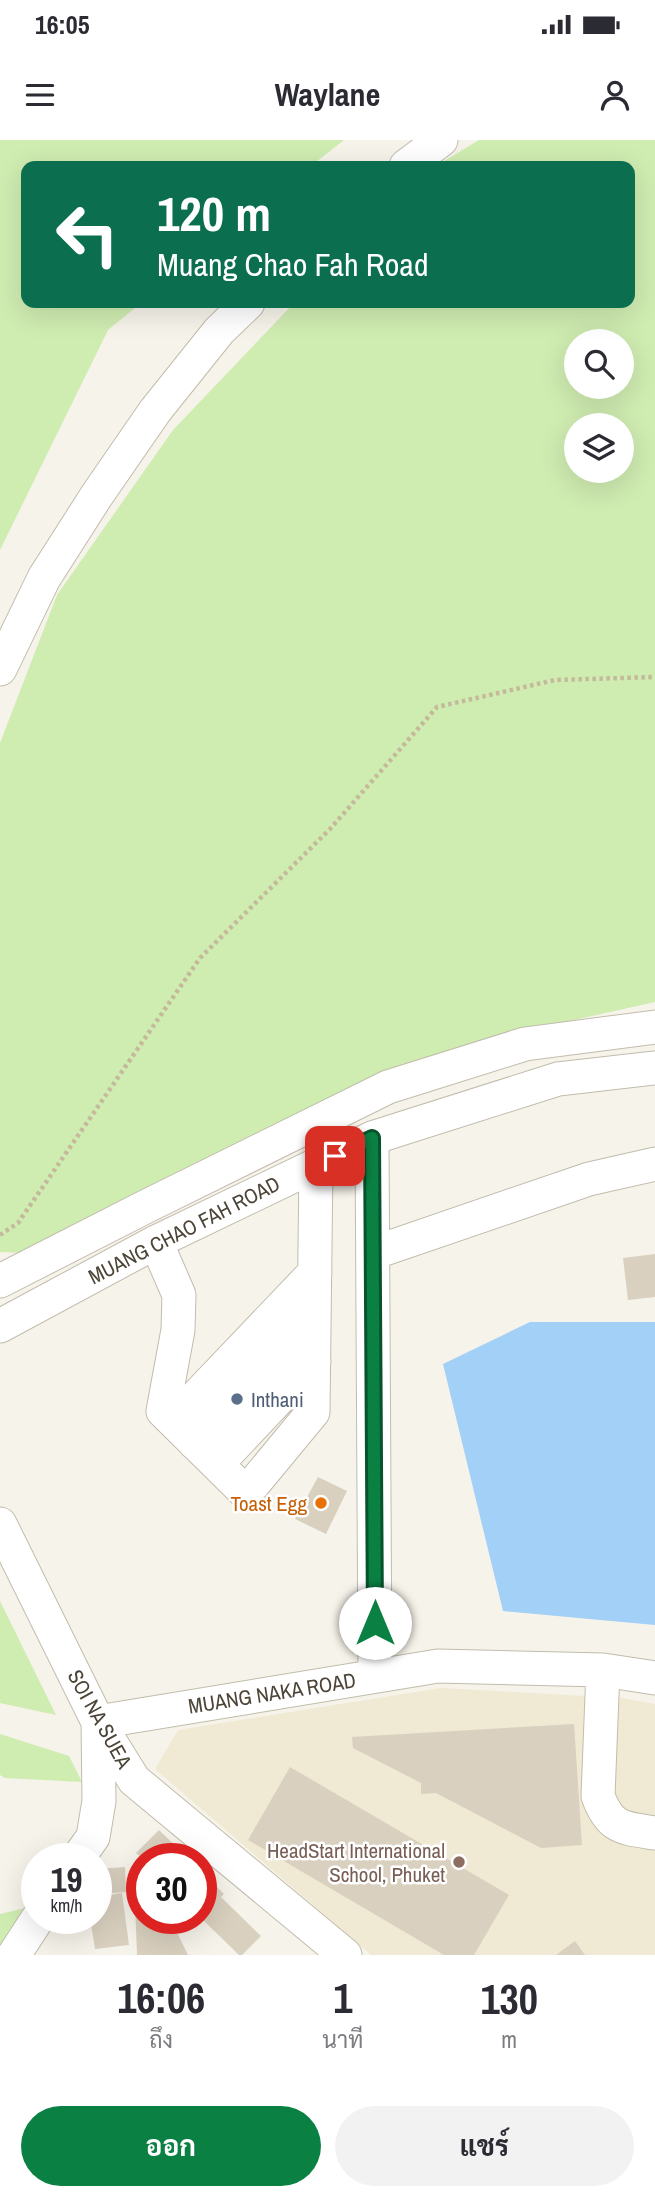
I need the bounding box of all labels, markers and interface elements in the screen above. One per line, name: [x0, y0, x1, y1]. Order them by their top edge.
text: 16:05: [35, 7, 90, 42]
text: Waylane: [275, 73, 380, 116]
icon: menu: [21, 76, 59, 114]
icon: person: [596, 76, 634, 114]
text: 120 m: [157, 180, 271, 246]
icon: left: [42, 189, 133, 280]
text: Muang Chao Fah Road: [157, 243, 429, 286]
map controls: [564, 329, 634, 483]
button: search: [564, 329, 634, 399]
button: layers: [564, 413, 634, 483]
pin: [305, 1126, 365, 1186]
icon: arrive: [316, 1137, 354, 1175]
street label: MUANG CHAO FAH ROAD: [83, 1169, 285, 1291]
place label: Inthani: [251, 1385, 304, 1414]
marker: Inthani: [229, 1391, 245, 1407]
place label: Toast Egg: [230, 1489, 307, 1518]
marker: Toast Egg: [313, 1495, 329, 1511]
position arrow: [338, 1586, 412, 1660]
street label: SOI NA SUEA: [61, 1664, 139, 1774]
street label: MUANG NAKA ROAD: [186, 1665, 358, 1721]
place label: HeadStart International School, Phuket: [267, 1836, 445, 1889]
speed limit sign: 30: [126, 1843, 217, 1934]
marker: HeadStart International School, Phuket: [451, 1854, 467, 1870]
text: 19: [51, 1856, 82, 1903]
text: km/h: [51, 1893, 83, 1918]
text: 16:06: [117, 1970, 205, 2026]
text: 1: [333, 1970, 352, 2026]
text: 130: [480, 1971, 538, 2027]
text: ถึง: [149, 2024, 173, 2055]
text: นาที: [322, 2024, 363, 2055]
text: m: [501, 2024, 517, 2055]
button: ออก: [21, 2106, 321, 2186]
button: แชร์: [335, 2106, 634, 2186]

